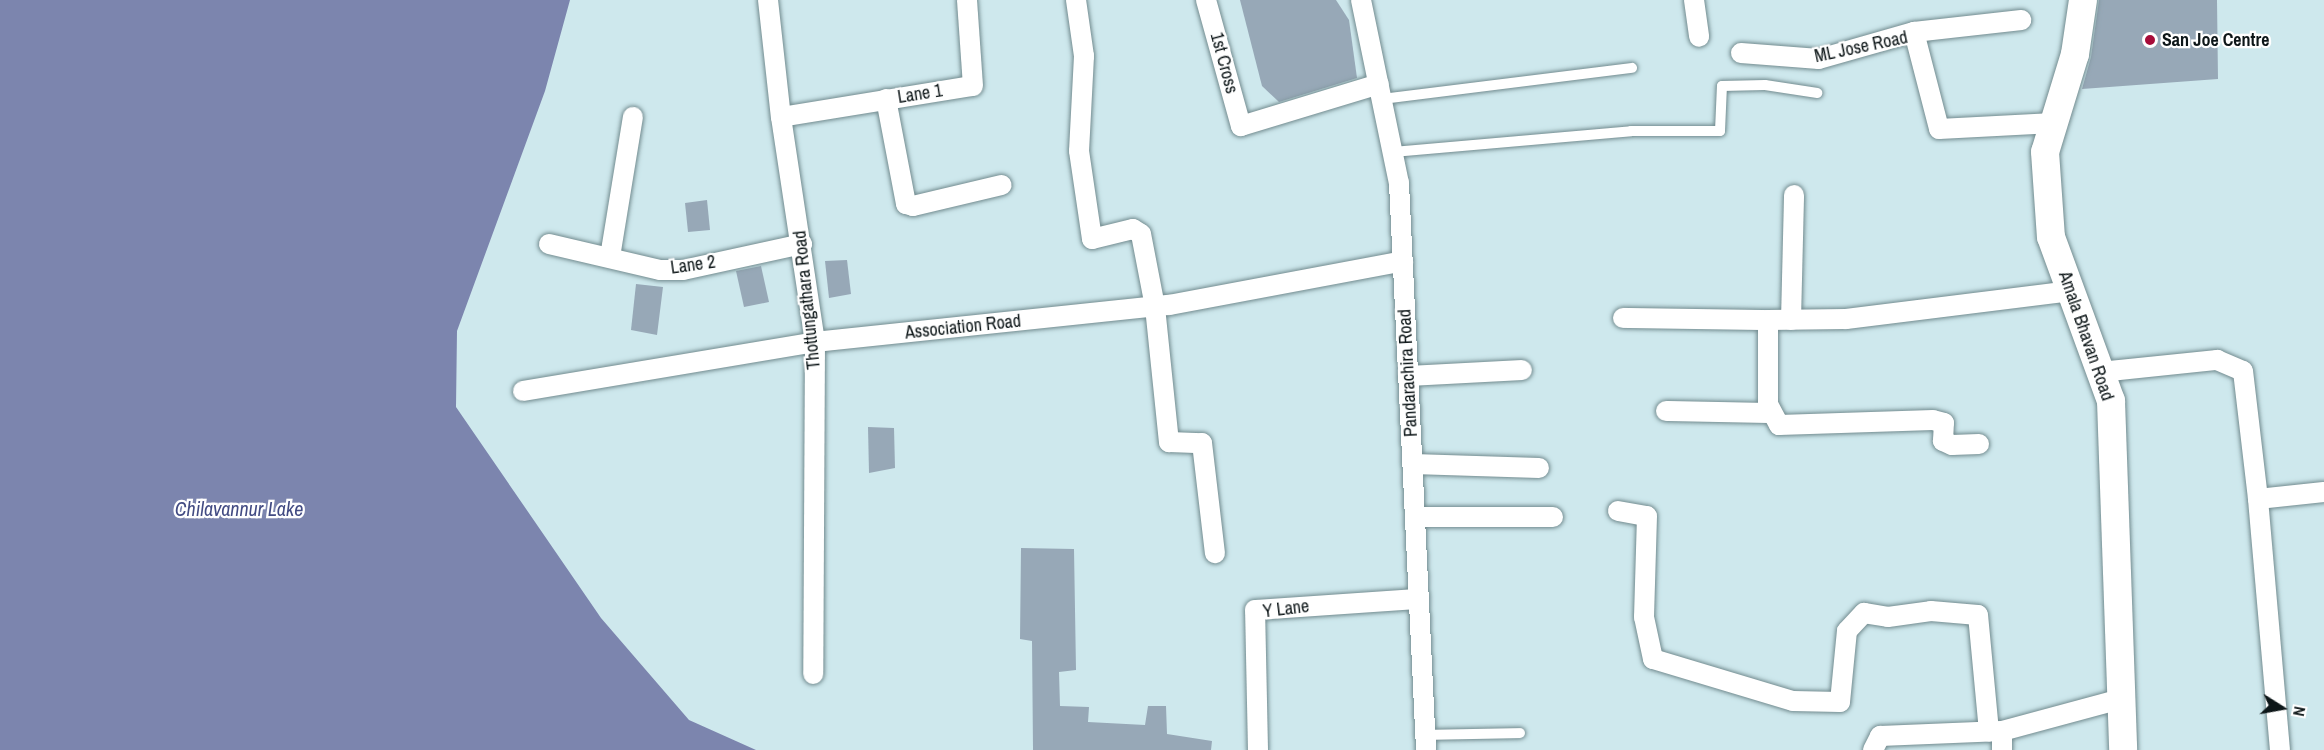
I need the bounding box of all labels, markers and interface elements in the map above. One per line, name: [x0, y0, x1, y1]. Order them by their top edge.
street label: ML Jose Road: [1812, 27, 1910, 67]
place label: San Joe Centre: [2162, 29, 2269, 51]
street label: 1st Cross: [1206, 30, 1242, 96]
marker: San Joe Centre: [2143, 33, 2157, 47]
street label: Lane 1: [896, 80, 944, 108]
street label: Thottungathara Road: [789, 230, 825, 370]
street label: Lane 2: [669, 251, 717, 279]
street label: Amala Bhavan Road: [2054, 268, 2118, 404]
street label: Pandarachira Road: [1394, 309, 1422, 437]
street label: Association Road: [904, 310, 1022, 344]
water label: Chilavannur Lake: [175, 496, 303, 520]
street label: Y Lane: [1261, 595, 1311, 623]
north arrow: [2252, 678, 2312, 738]
text: N: [2288, 705, 2311, 718]

